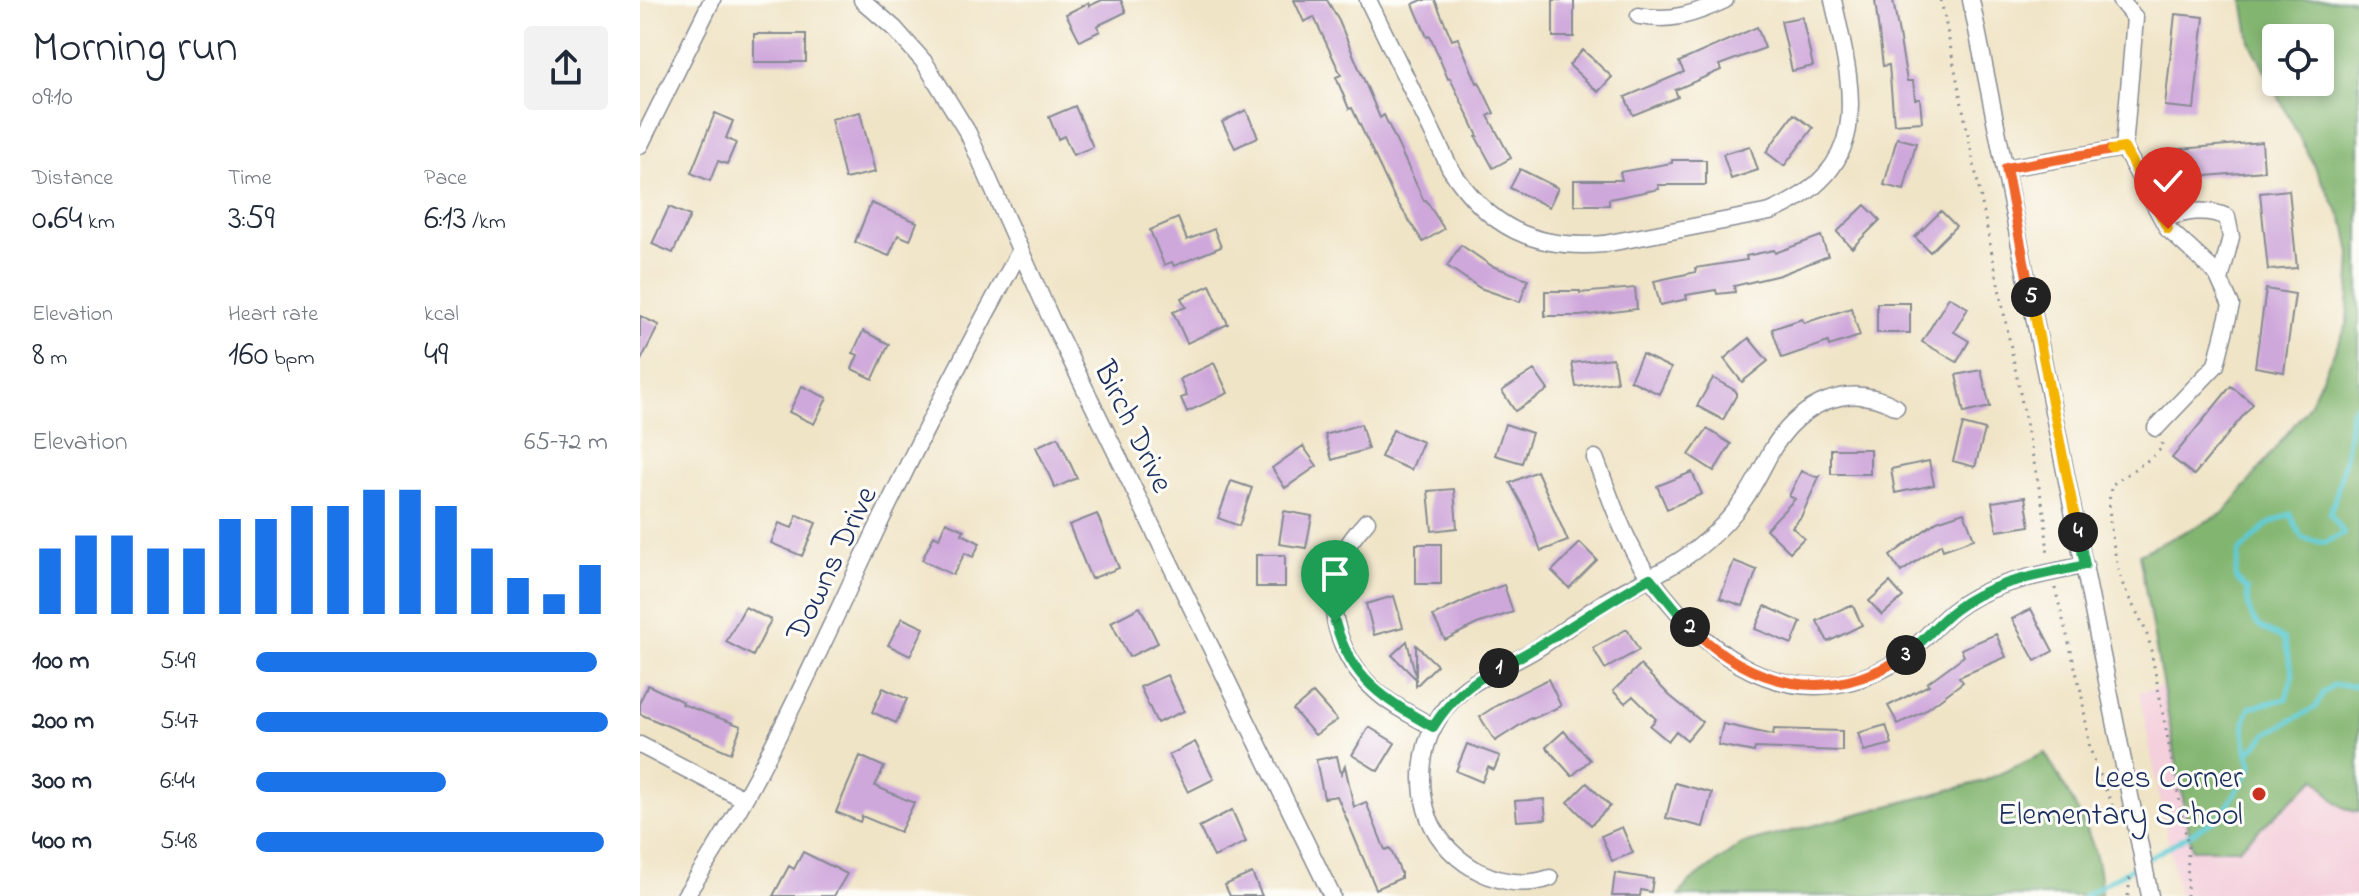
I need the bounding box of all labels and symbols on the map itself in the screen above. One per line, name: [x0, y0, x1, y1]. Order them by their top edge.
pin: [2134, 147, 2202, 229]
pin: 5: [2011, 277, 2051, 317]
street label: Birch Drive: [1079, 353, 1184, 502]
street label: Downs Drive: [775, 478, 891, 651]
pin: 4: [2058, 512, 2098, 552]
pin: [1301, 540, 1369, 622]
pin: 2: [1670, 607, 1710, 647]
pin: 3: [1886, 635, 1926, 675]
pin: 1: [1479, 648, 1519, 688]
place label: Lees Corner Elementary School: [1998, 756, 2243, 840]
marker: Lees Corner Elementary School: [2250, 785, 2268, 803]

